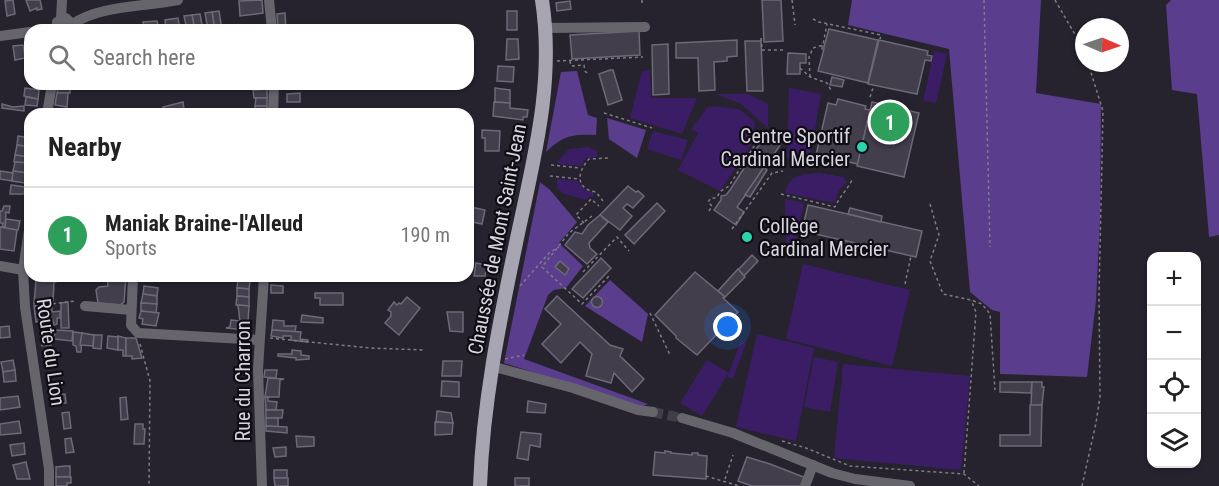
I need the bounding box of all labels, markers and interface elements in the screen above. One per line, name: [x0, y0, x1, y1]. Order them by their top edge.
north arrow: [1075, 18, 1129, 72]
search box: [24, 24, 474, 90]
icon: search: [45, 41, 78, 74]
text: Search here: [93, 45, 195, 70]
pin: 1: [870, 100, 910, 144]
street label: Chaussée de Mont Saint-Jean: [463, 122, 531, 356]
place label: Centre Sportif Cardinal Mercier: [721, 124, 851, 171]
text: Nearby: [48, 132, 122, 162]
marker: Centre Sportif Cardinal Mercier: [855, 140, 869, 154]
text: Maniak Braine-l'Alleud: [105, 211, 303, 236]
place label: Collège Cardinal Mercier: [759, 214, 888, 261]
text: 1: [62, 223, 73, 247]
text: 190 m: [401, 223, 450, 247]
marker: Collège Cardinal Mercier: [740, 230, 754, 244]
text: Sports: [105, 236, 157, 260]
map controls: [1147, 252, 1201, 468]
button: +: [1147, 252, 1201, 306]
street label: Route du Lion: [32, 297, 70, 407]
button: −: [1147, 306, 1201, 360]
your location: [713, 312, 742, 341]
street label: Rue du Charron: [231, 321, 255, 441]
button: locate: [1147, 360, 1201, 414]
button: layers: [1147, 414, 1201, 468]

